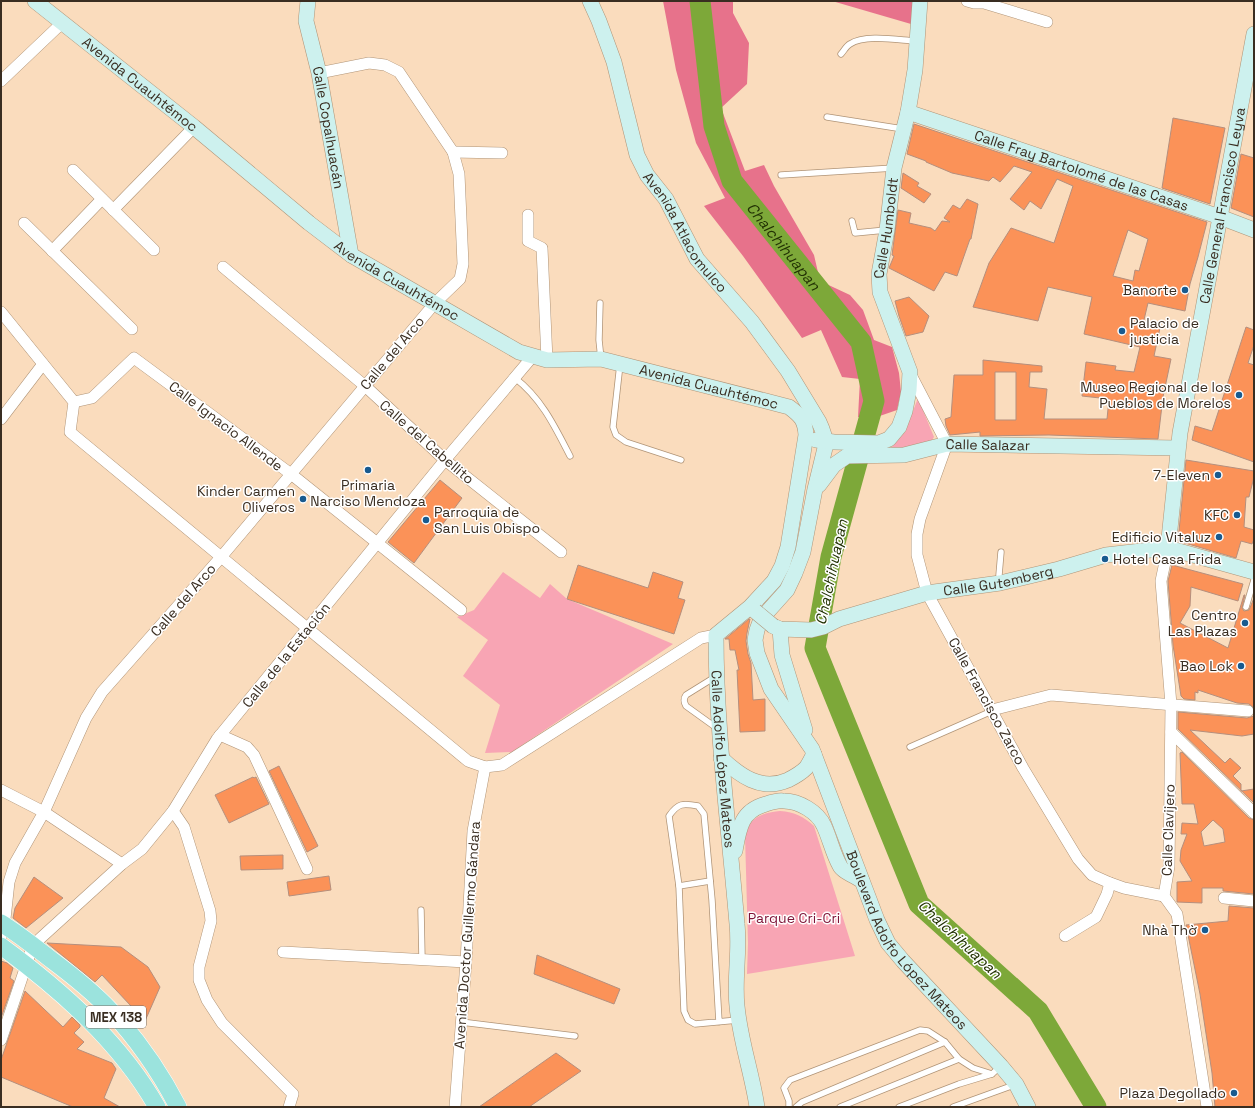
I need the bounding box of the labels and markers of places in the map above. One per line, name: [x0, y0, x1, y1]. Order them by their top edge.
place label: Banorte: [1123, 281, 1177, 299]
marker: Banorte: [1180, 285, 1190, 295]
place label: Palacio de justicia: [1129, 314, 1199, 348]
marker: Palacio de justicia: [1117, 326, 1127, 336]
place label: Museo Regional de los Pueblos de Morelos: [1080, 378, 1231, 412]
marker: Museo Regional de los Pueblos de Morelos: [1234, 390, 1244, 400]
marker: Primaria Narciso Mendoza: [363, 465, 373, 475]
place label: 7-Eleven: [1153, 466, 1210, 484]
marker: 7-Eleven: [1213, 470, 1223, 480]
place label: Primaria Narciso Mendoza: [310, 476, 426, 510]
place label: Kinder Carmen Oliveros: [197, 482, 295, 516]
marker: Kinder Carmen Oliveros: [298, 494, 308, 504]
place label: Parroquia de San Luis Obispo: [434, 503, 540, 537]
place label: KFC: [1204, 506, 1229, 524]
marker: KFC: [1232, 510, 1242, 520]
marker: Parroquia de San Luis Obispo: [421, 515, 431, 525]
place label: Edificio Vitaluz: [1112, 528, 1211, 546]
marker: Edificio Vitaluz: [1214, 532, 1224, 542]
place label: Hotel Casa Frida: [1113, 550, 1221, 568]
marker: Hotel Casa Frida: [1100, 554, 1110, 564]
place label: Centro Las Plazas: [1168, 606, 1237, 640]
marker: Centro Las Plazas: [1240, 618, 1250, 628]
place label: Bao Lok: [1180, 657, 1233, 675]
marker: Bao Lok: [1236, 661, 1246, 671]
place label: Nhà Thờ: [1142, 921, 1197, 939]
marker: Nhà Thờ: [1200, 925, 1210, 935]
place label: Plaza Degollado: [1120, 1084, 1226, 1102]
marker: Plaza Degollado: [1229, 1088, 1239, 1098]

